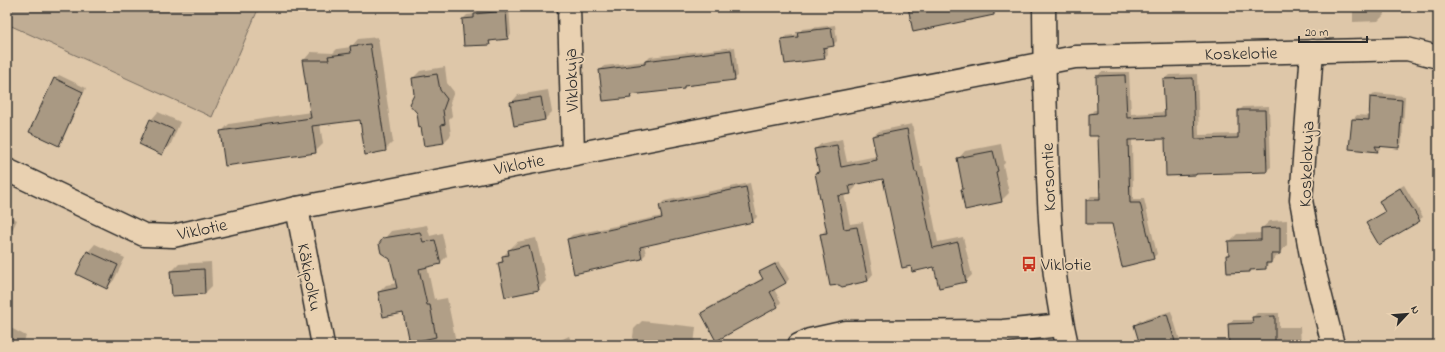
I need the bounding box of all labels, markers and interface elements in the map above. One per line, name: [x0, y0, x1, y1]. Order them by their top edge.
scale bar: [1299, 18, 1367, 44]
text: 20 m: [1305, 24, 1328, 42]
street label: Koskelotie: [1204, 41, 1279, 69]
street label: Viklokuja: [559, 48, 587, 113]
street label: Koskelokuja: [1293, 120, 1323, 208]
street label: Korsontie: [1036, 141, 1064, 212]
street label: Viklotie: [491, 148, 547, 184]
street label: Viklotie: [174, 213, 231, 249]
street label: Käkipolku: [289, 241, 327, 314]
place label: Viklotie: [1040, 253, 1092, 279]
bus stop icon: Viklotie: [1020, 255, 1038, 273]
north arrow: [1387, 294, 1427, 334]
text: N: [1406, 303, 1424, 317]

